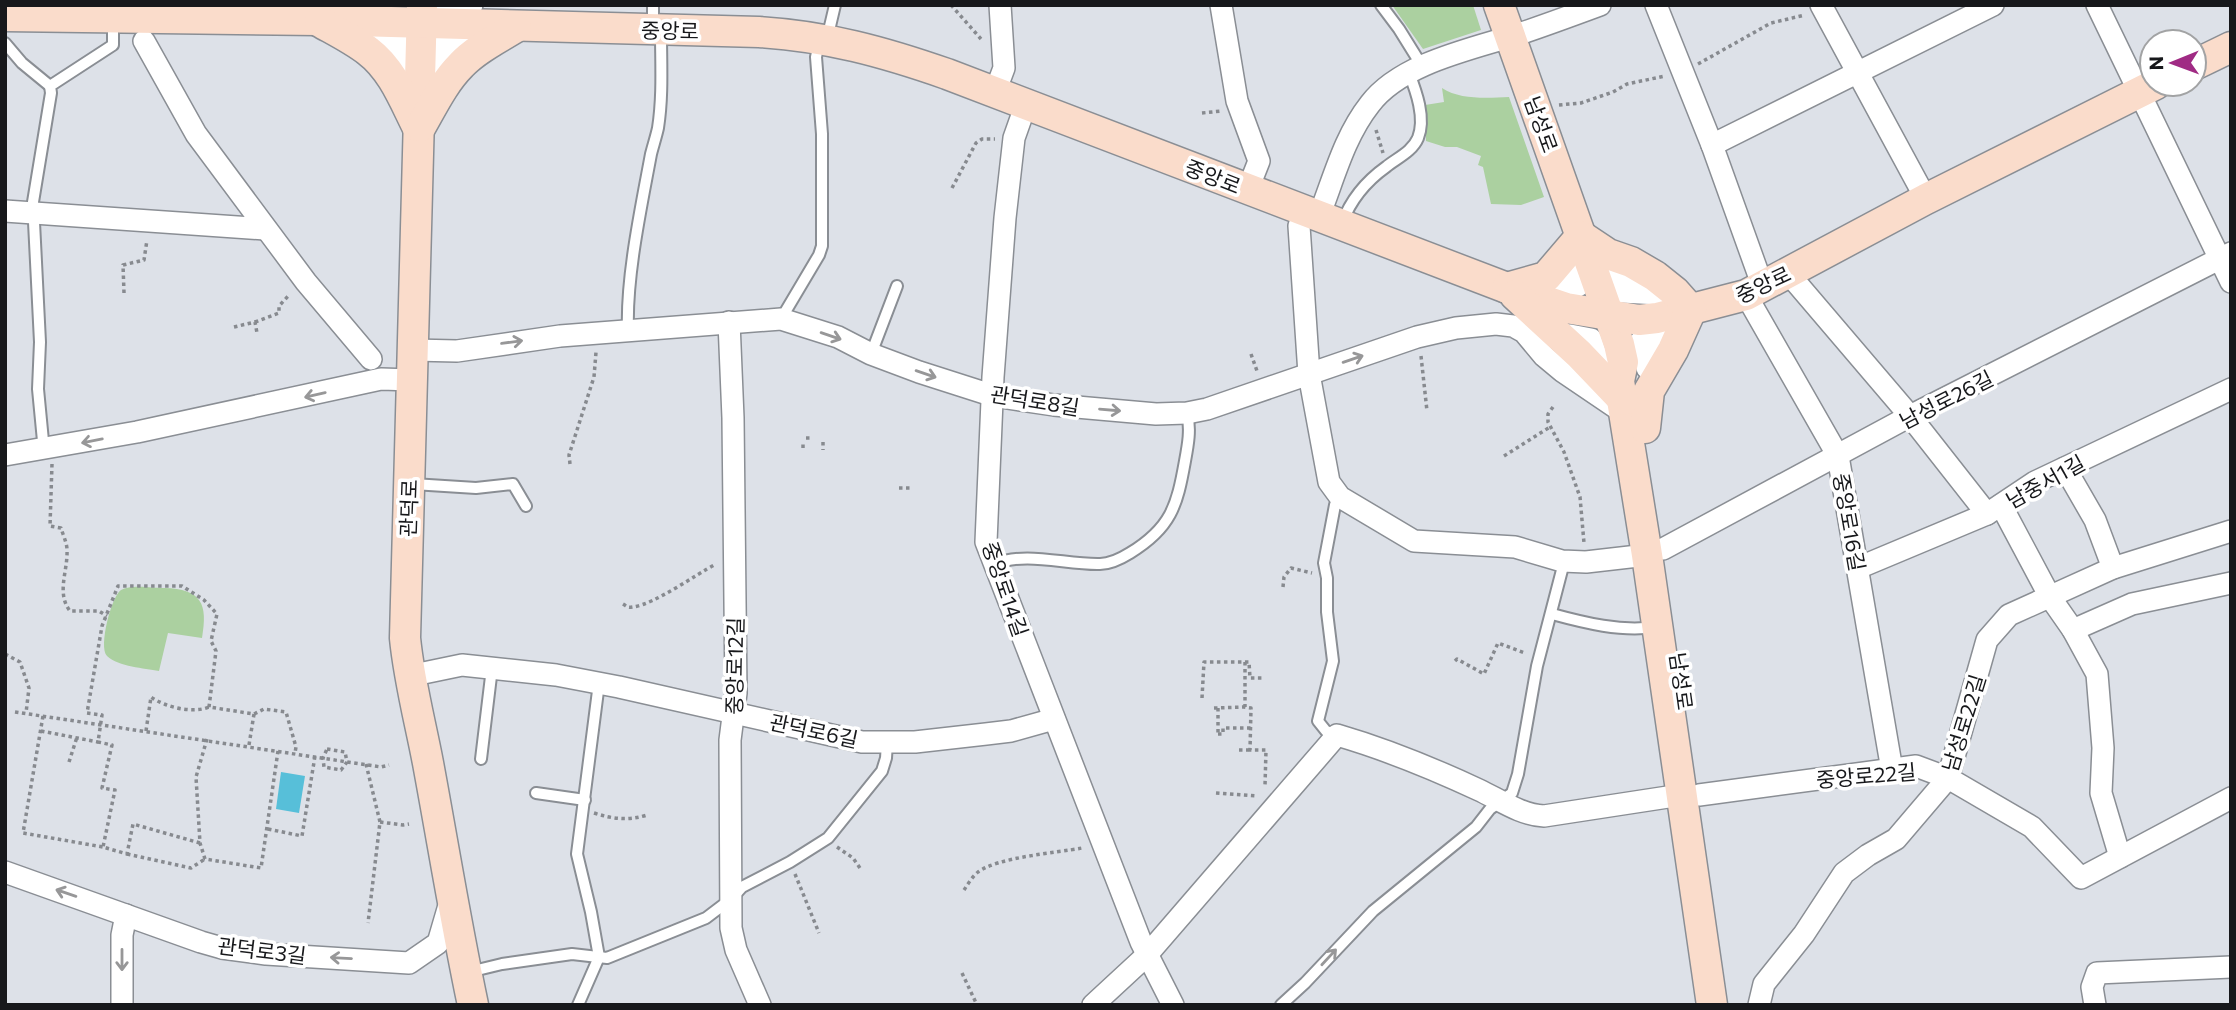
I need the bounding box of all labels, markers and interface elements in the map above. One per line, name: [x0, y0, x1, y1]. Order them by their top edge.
street label: 중앙로: [641, 17, 699, 43]
north arrow: [2138, 28, 2208, 98]
text: N: [2144, 56, 2167, 71]
street label: 남성로: [1520, 92, 1564, 156]
street label: 중앙로: [1181, 154, 1245, 198]
street label: 중앙로: [1731, 260, 1795, 308]
one-way arrow: [819, 331, 841, 343]
one-way arrow: [501, 335, 523, 348]
one-way arrow: [1342, 352, 1364, 364]
street label: 남성로26길: [1895, 365, 1997, 433]
one-way arrow: [915, 369, 937, 381]
street label: 관덕로8길: [989, 381, 1081, 419]
one-way arrow: [304, 389, 327, 402]
one-way arrow: [1098, 404, 1121, 417]
one-way arrow: [81, 434, 104, 448]
street label: 남중서1길: [2001, 449, 2089, 513]
street label: 중앙로16길: [1829, 471, 1871, 573]
street label: 관덕로: [394, 479, 422, 537]
street label: 중앙로14길: [978, 538, 1034, 640]
street label: 중앙로12길: [721, 617, 747, 715]
street label: 남성로: [1666, 651, 1698, 711]
street label: 남성로22길: [1936, 671, 1990, 775]
street label: 관덕로6길: [767, 708, 861, 752]
street label: 중앙로22길: [1815, 758, 1917, 792]
one-way arrow: [55, 886, 77, 898]
street label: 관덕로3길: [216, 932, 308, 968]
one-way arrow: [115, 948, 129, 971]
one-way arrow: [1321, 949, 1338, 966]
one-way arrow: [330, 952, 353, 965]

